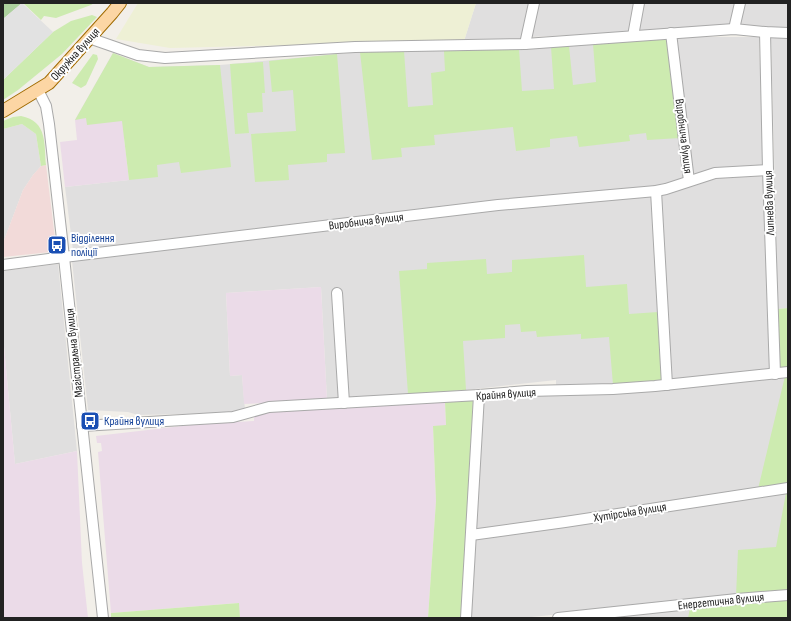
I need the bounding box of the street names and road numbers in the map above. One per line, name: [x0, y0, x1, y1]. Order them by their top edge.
street label: Окружна вулиця: [48, 24, 103, 84]
street label: Виробнича вулиця: [671, 98, 696, 175]
street label: Липнева вулиця: [761, 170, 778, 237]
street label: Виробнича вулиця: [328, 209, 405, 234]
street label: Магістральна вулиця: [62, 307, 87, 398]
street label: Крайня вулиця: [476, 385, 537, 404]
street label: Хутірська вулиця: [592, 499, 668, 526]
street label: Енергетична вулиця: [677, 589, 765, 613]

